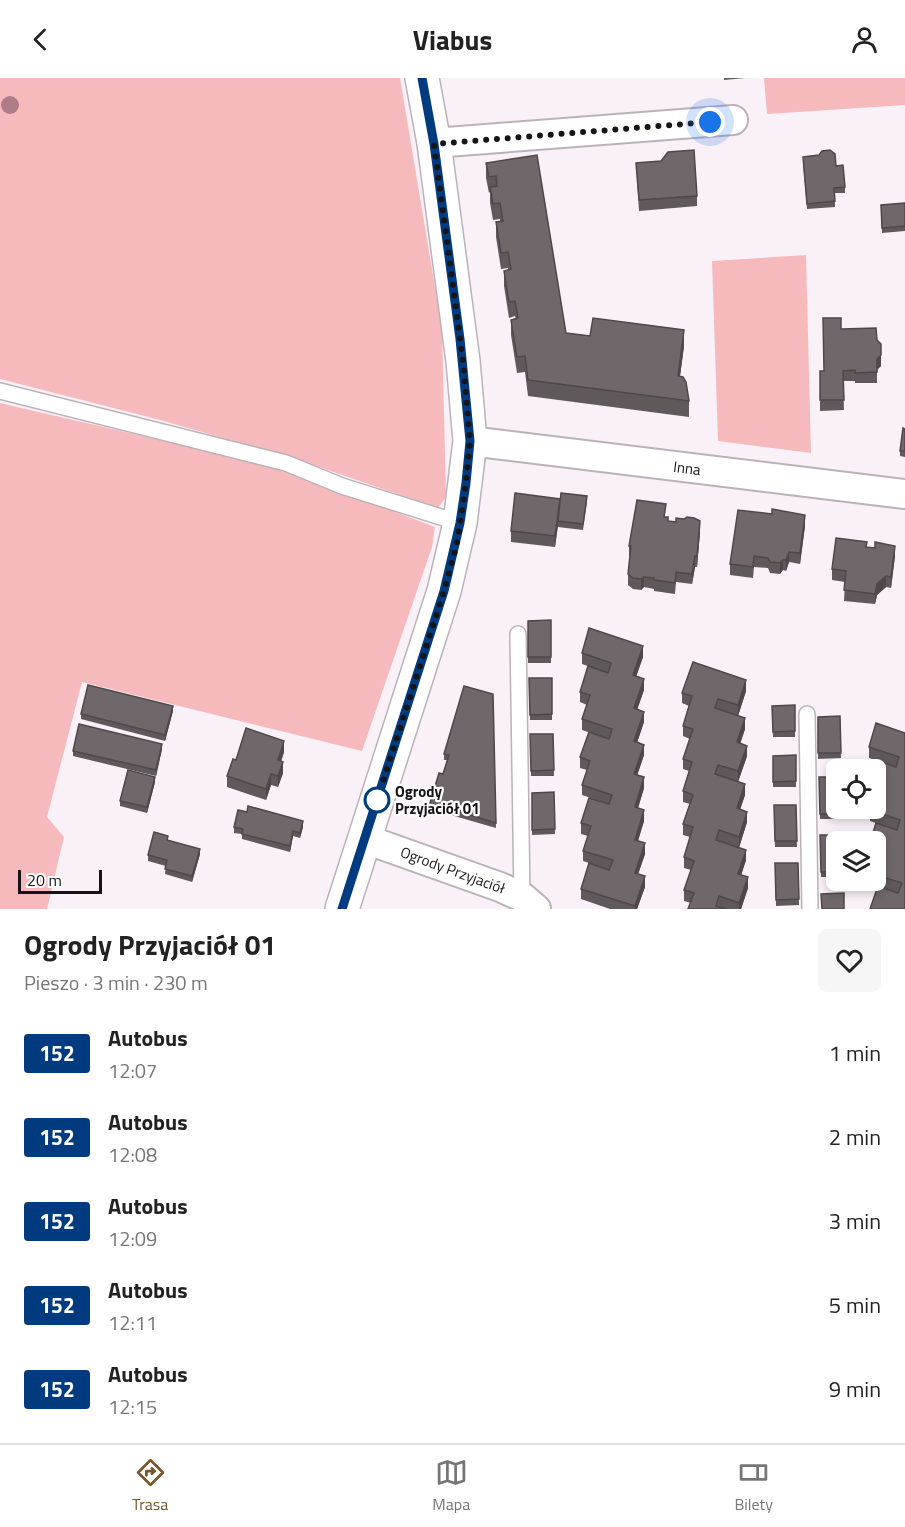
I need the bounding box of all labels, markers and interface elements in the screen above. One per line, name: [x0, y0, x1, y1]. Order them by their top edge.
text: Viabus: [413, 19, 492, 60]
icon: back: [24, 23, 57, 56]
icon: person: [848, 23, 881, 56]
your location: [695, 107, 725, 137]
street label: Inna: [672, 455, 702, 481]
map controls: [826, 759, 886, 891]
button: locate: [826, 759, 886, 819]
place label: Ogrody Przyjaciół 01: [395, 780, 480, 820]
marker: Ogrody Przyjaciół 01: [364, 787, 390, 813]
button: layers: [826, 831, 886, 891]
street label: Ogrody Przyjaciół: [397, 840, 509, 900]
scale bar: [18, 867, 102, 894]
text: 20 m: [27, 868, 62, 892]
text: Ogrody Przyjaciół 01: [24, 923, 276, 966]
button: heart: [818, 929, 881, 992]
text: Pieszo · 3 min · 230 m: [24, 967, 208, 998]
text: Autobus: [108, 1021, 188, 1055]
text: 1 min: [829, 1036, 881, 1070]
text: 152: [39, 1037, 75, 1069]
text: 12:07: [108, 1055, 157, 1086]
text: Autobus: [108, 1105, 188, 1139]
text: 2 min: [829, 1120, 881, 1154]
text: 152: [39, 1121, 75, 1153]
text: 12:08: [108, 1139, 157, 1170]
text: Autobus: [108, 1189, 188, 1223]
text: 3 min: [829, 1204, 881, 1238]
text: 152: [39, 1205, 75, 1237]
text: 12:09: [108, 1223, 157, 1254]
text: Autobus: [108, 1273, 188, 1307]
text: 5 min: [829, 1288, 881, 1322]
text: 152: [39, 1289, 75, 1321]
text: 12:11: [108, 1307, 157, 1338]
text: Autobus: [108, 1357, 188, 1391]
text: 9 min: [829, 1372, 881, 1406]
text: 152: [39, 1373, 75, 1405]
text: 12:15: [108, 1391, 157, 1422]
tab: Trasa: [132, 1456, 168, 1516]
tab: Mapa: [432, 1456, 470, 1516]
tab: Bilety: [734, 1456, 773, 1516]

